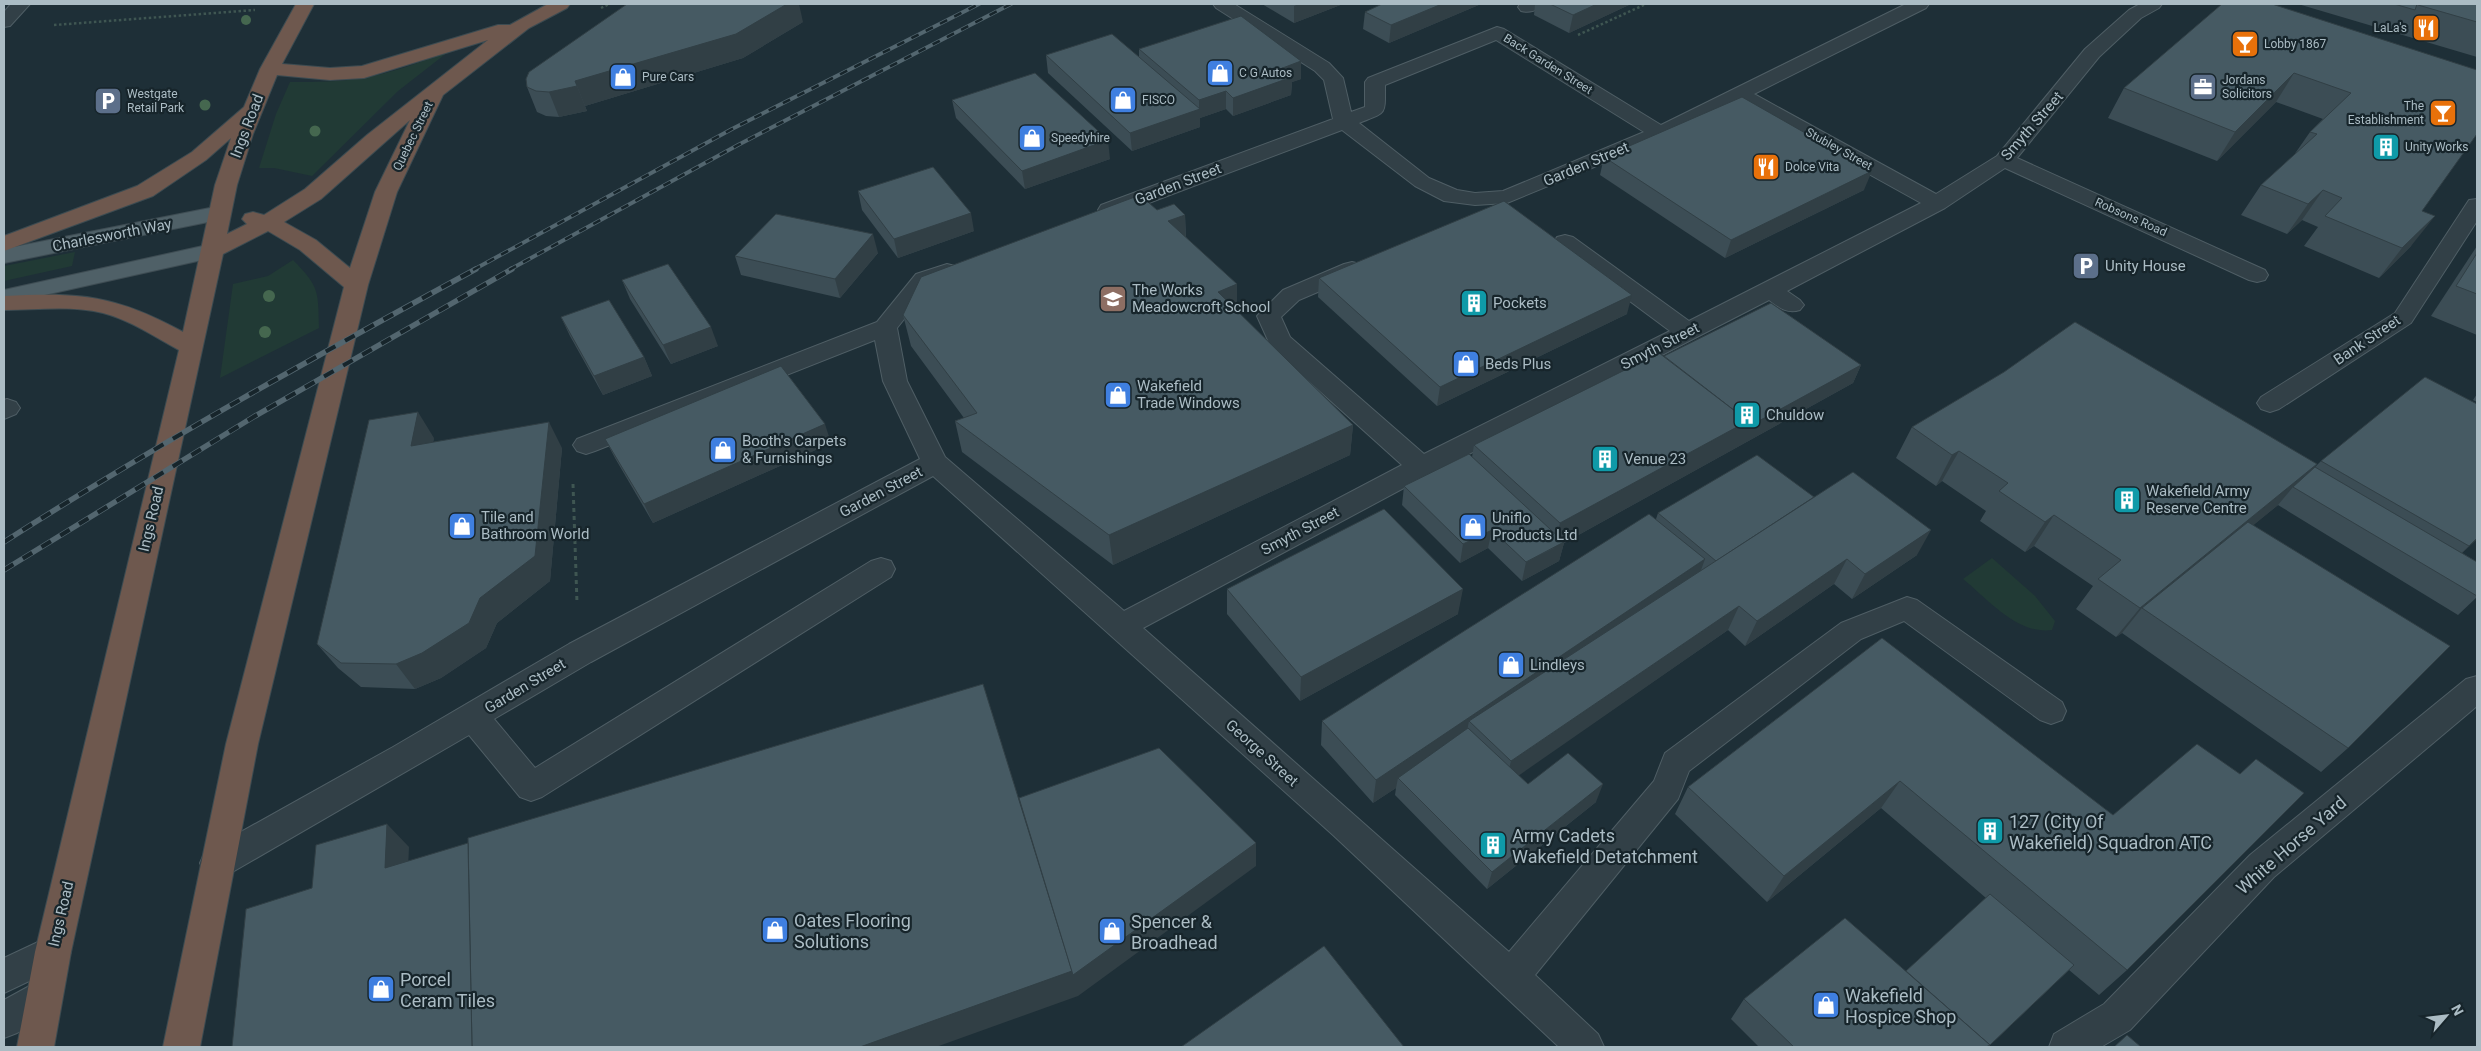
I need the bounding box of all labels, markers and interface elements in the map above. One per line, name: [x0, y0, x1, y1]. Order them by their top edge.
restaurant icon: LaLa's: [2411, 13, 2441, 43]
place label: LaLa's: [2374, 21, 2407, 35]
bar icon: Lobby 1867: [2230, 29, 2260, 59]
street label: Back Garden Street: [1501, 31, 1595, 97]
place label: Lobby 1867: [2264, 37, 2327, 51]
shop icon: C G Autos: [1205, 58, 1235, 88]
shop icon: Pure Cars: [608, 62, 638, 92]
place label: C G Autos: [1239, 66, 1292, 80]
place label: Pure Cars: [642, 70, 694, 84]
office icon: Jordans Solicitors: [2188, 72, 2218, 102]
place label: Jordans Solicitors: [2222, 73, 2272, 101]
shop icon: FISCO: [1108, 85, 1138, 115]
parking icon: Westgate Retail Park: [93, 86, 123, 116]
place label: Westgate Retail Park: [127, 87, 185, 115]
street label: Smyth Street: [1997, 88, 2067, 164]
street label: Ings Road: [227, 92, 267, 160]
place label: FISCO: [1142, 93, 1175, 107]
bar icon: The Establishment: [2428, 98, 2458, 128]
street label: Quebec Street: [390, 99, 436, 173]
place label: The Establishment: [2348, 99, 2424, 127]
shop icon: Speedyhire: [1017, 123, 1047, 153]
street label: Stubley Street: [1803, 125, 1875, 173]
place label: Speedyhire: [1051, 131, 1110, 145]
building icon: Unity Works: [2371, 132, 2401, 162]
street label: Garden Street: [1540, 138, 1632, 190]
place label: Unity Works: [2405, 140, 2469, 154]
restaurant icon: Dolce Vita: [1751, 152, 1781, 182]
street label: Garden Street: [1132, 159, 1224, 209]
place label: Dolce Vita: [1785, 160, 1839, 174]
street label: Robsons Road: [2093, 195, 2169, 239]
street label: Charlesworth Way: [51, 215, 173, 255]
parking icon: Unity House: [2071, 251, 2101, 281]
place label: Unity House: [2105, 257, 2186, 275]
place label: The Works Meadowcroft School: [1132, 281, 1270, 316]
school or university icon: The Works Meadowcroft School: [1098, 284, 1128, 314]
building icon: Pockets: [1459, 288, 1489, 318]
place label: Pockets: [1493, 294, 1547, 312]
street label: Bank Street: [2330, 311, 2404, 369]
street label: Smyth Street: [1618, 319, 1702, 373]
shop icon: Beds Plus: [1451, 349, 1481, 379]
place label: Beds Plus: [1485, 355, 1551, 373]
place label: Wakefield Trade Windows: [1137, 377, 1240, 412]
shop icon: Wakefield Trade Windows: [1103, 380, 1133, 410]
building icon: Chuldow: [1732, 400, 1762, 430]
place label: Chuldow: [1766, 406, 1824, 424]
place label: Booth's Carpets & Furnishings: [742, 432, 846, 467]
shop icon: Booth's Carpets & Furnishings: [708, 435, 738, 465]
building icon: Venue 23: [1590, 444, 1620, 474]
place label: Venue 23: [1624, 450, 1686, 468]
street label: Garden Street: [836, 463, 926, 521]
place label: Wakefield Army Reserve Centre: [2146, 482, 2250, 517]
street label: Ings Road: [135, 484, 167, 554]
building icon: Wakefield Army Reserve Centre: [2112, 485, 2142, 515]
street label: Smyth Street: [1258, 503, 1342, 559]
place label: Tile and Bathroom World: [481, 508, 589, 543]
place label: Uniflo Products Ltd: [1492, 509, 1577, 544]
shop icon: Tile and Bathroom World: [447, 511, 477, 541]
shop icon: Uniflo Products Ltd: [1458, 512, 1488, 542]
shop icon: Lindleys: [1496, 650, 1526, 680]
street label: Garden Street: [481, 655, 569, 717]
place label: Lindleys: [1530, 656, 1585, 674]
street label: George Street: [1222, 716, 1302, 790]
street label: White Horse Yard: [2232, 792, 2350, 898]
place label: 127 (City Of Wakefield) Squadron ATC: [2009, 811, 2212, 854]
building icon: 127 (City Of Wakefield) Squadron ATC: [1975, 816, 2005, 846]
place label: Army Cadets Wakefield Detatchment: [1512, 825, 1698, 867]
building icon: Army Cadets Wakefield Detatchment: [1478, 830, 1508, 860]
street label: Ings Road: [45, 879, 77, 949]
place label: Oates Flooring Solutions: [794, 910, 911, 952]
place label: Spencer & Broadhead: [1131, 911, 1218, 953]
shop icon: Oates Flooring Solutions: [760, 915, 790, 945]
shop icon: Spencer & Broadhead: [1097, 916, 1127, 946]
place label: Porcel Ceram Tiles: [400, 969, 495, 1011]
shop icon: Porcel Ceram Tiles: [366, 974, 396, 1004]
place label: Wakefield Hospice Shop: [1845, 985, 1956, 1027]
shop icon: Wakefield Hospice Shop: [1811, 990, 1841, 1020]
north arrow: [2421, 991, 2471, 1041]
text: N: [2448, 1002, 2467, 1018]

